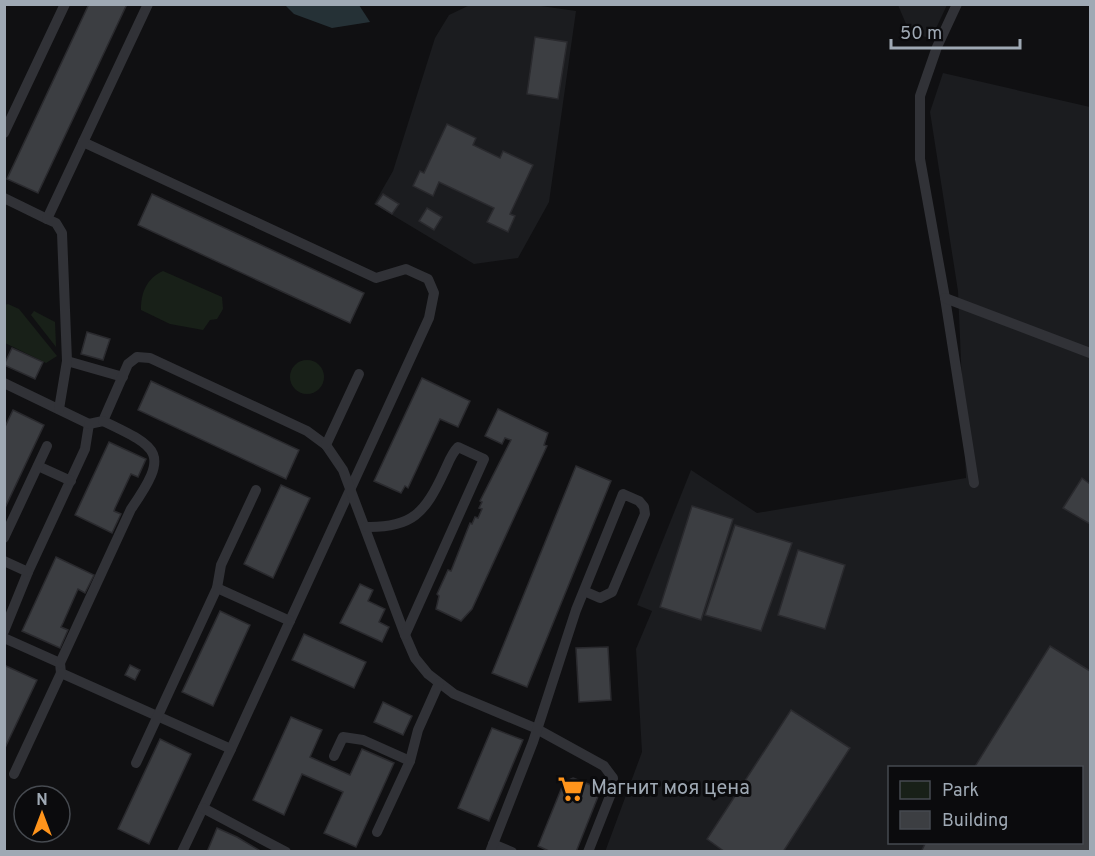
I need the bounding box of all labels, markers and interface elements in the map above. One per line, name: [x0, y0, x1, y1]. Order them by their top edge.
scale bar: [891, 12, 1020, 50]
text: 50 m: [900, 23, 942, 46]
legend: [888, 766, 1083, 844]
supermarket icon: Магнит моя цена: [556, 774, 586, 804]
place label: Магнит моя цена: [591, 776, 750, 802]
text: Park: [942, 780, 979, 803]
north arrow: [12, 784, 72, 844]
text: N: [36, 791, 48, 811]
text: Building: [942, 810, 1008, 833]

